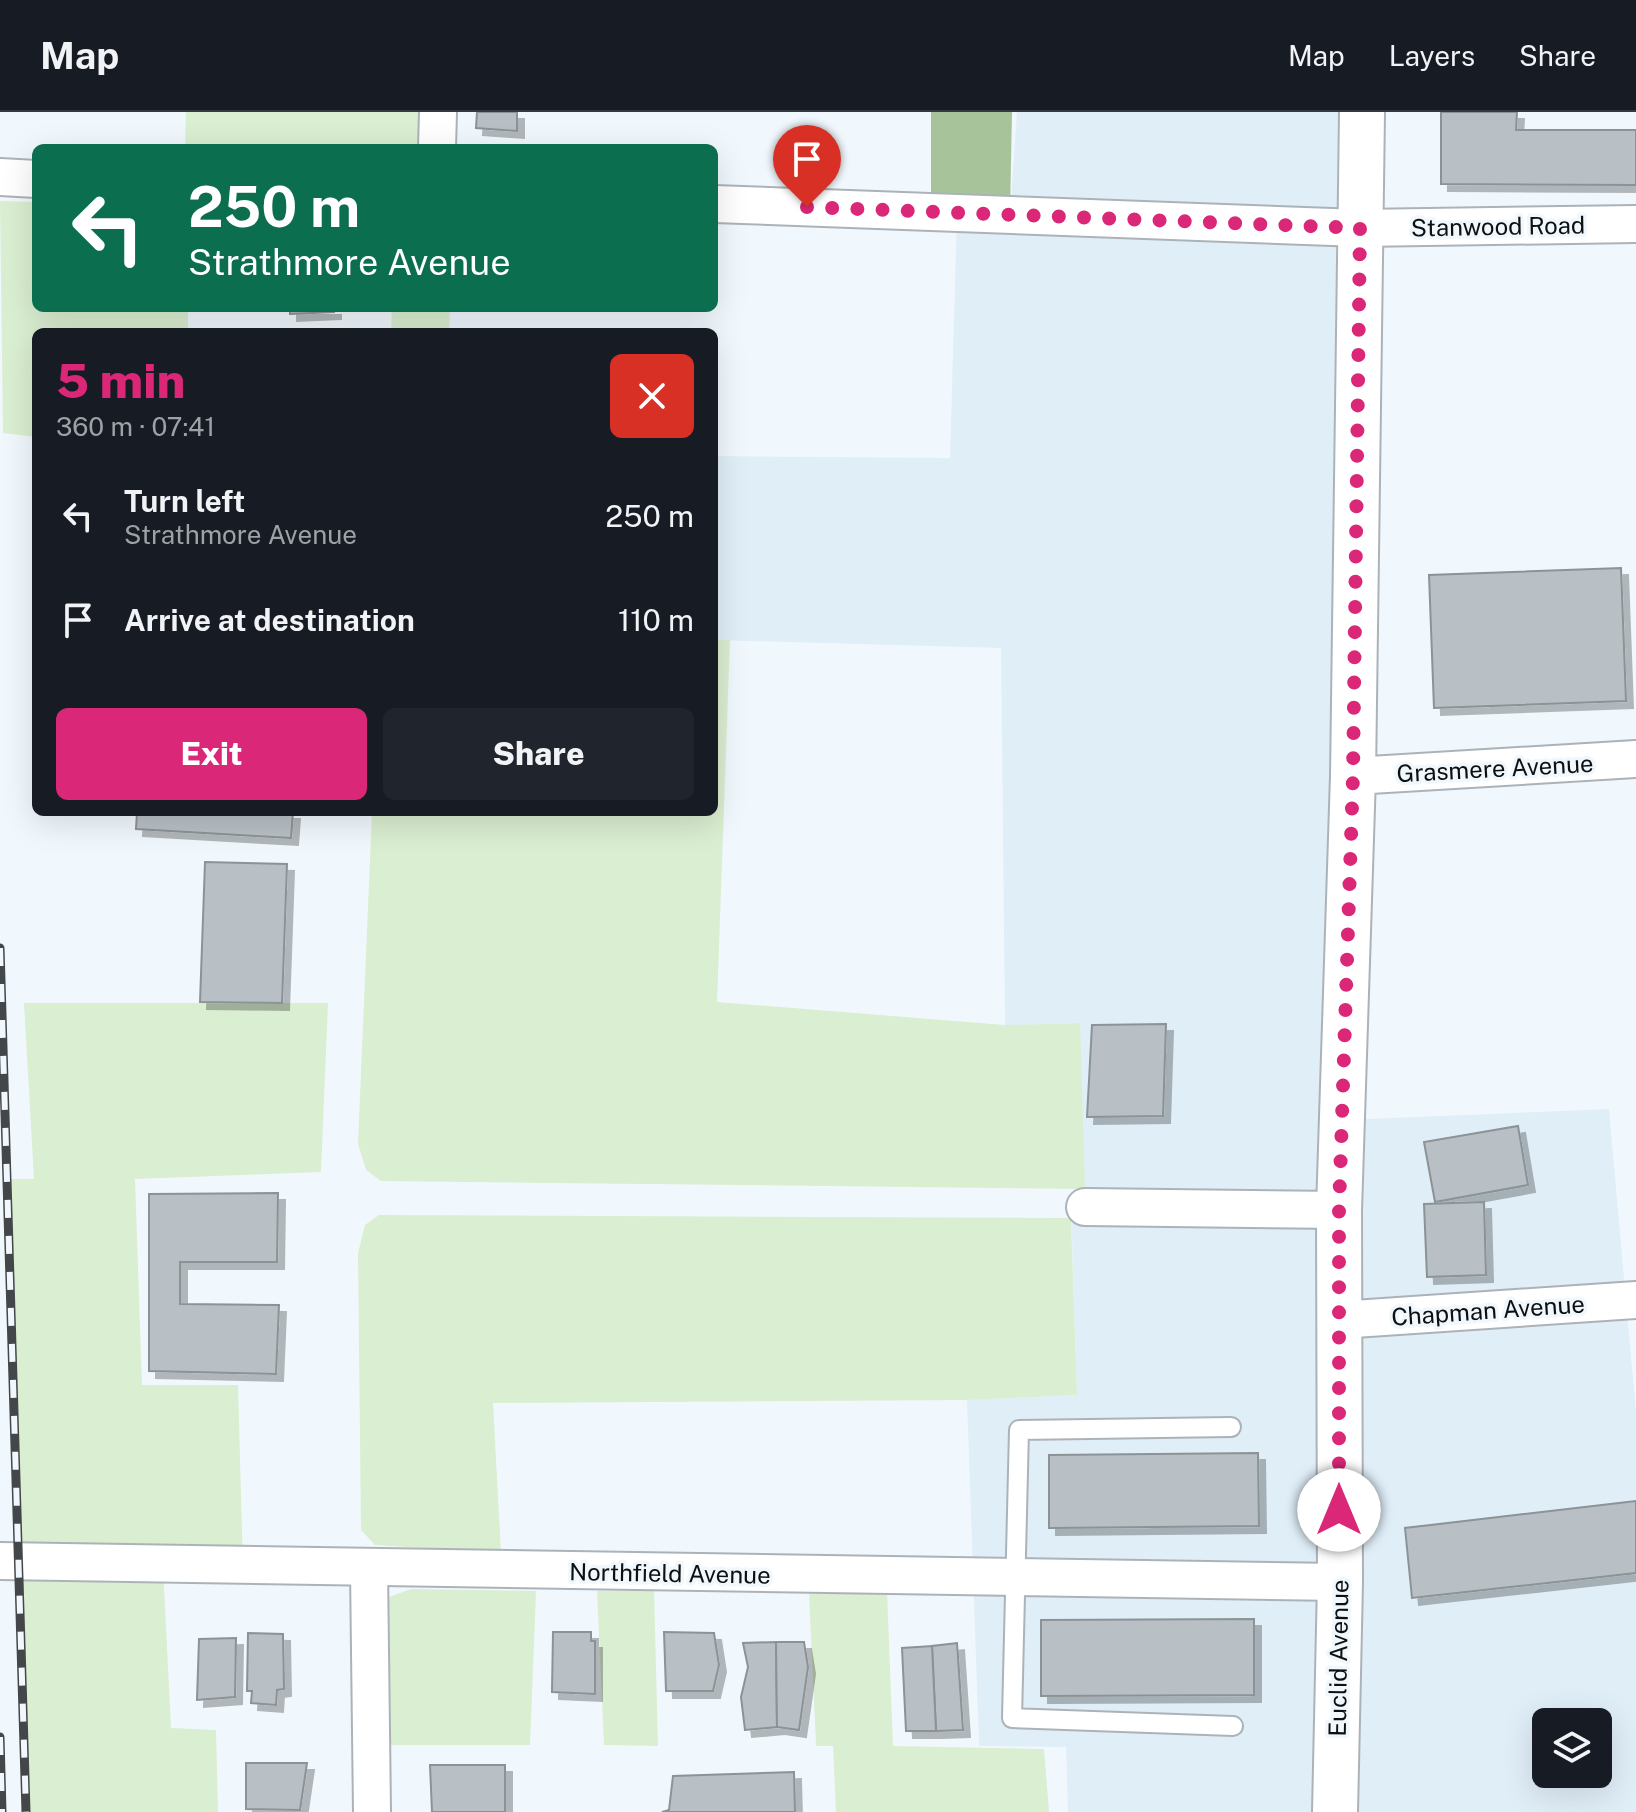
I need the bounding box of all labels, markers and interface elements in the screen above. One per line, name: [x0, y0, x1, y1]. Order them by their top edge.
text: Map: [40, 33, 119, 78]
text: Map: [1288, 39, 1345, 72]
text: Layers: [1389, 39, 1475, 72]
text: Share: [1519, 39, 1596, 72]
pin: [773, 125, 841, 207]
icon: arrive: [785, 137, 829, 181]
text: 250 m: [188, 174, 360, 240]
icon: left: [56, 176, 160, 280]
street label: Stanwood Road: [1411, 210, 1585, 242]
text: Strathmore Avenue: [188, 241, 511, 283]
text: 5 min: [56, 352, 185, 409]
button: close: [610, 354, 694, 438]
text: 360 m · 07:41: [56, 411, 215, 442]
text: Turn left: [124, 483, 245, 519]
icon: left: [56, 494, 100, 538]
text: 250 m: [605, 498, 694, 534]
text: Strathmore Avenue: [124, 519, 357, 550]
icon: arrive: [56, 598, 100, 642]
text: Arrive at destination: [124, 602, 415, 638]
text: 110 m: [618, 602, 694, 638]
button: Exit: [56, 708, 367, 800]
button: Share: [383, 708, 694, 800]
street label: Grasmere Avenue: [1396, 749, 1594, 787]
street label: Chapman Avenue: [1390, 1289, 1586, 1331]
position arrow: [1297, 1468, 1381, 1552]
street label: Northfield Avenue: [569, 1557, 771, 1589]
street label: Euclid Avenue: [1323, 1579, 1353, 1737]
map controls: [1532, 1708, 1612, 1788]
button: layers: [1532, 1708, 1612, 1788]

